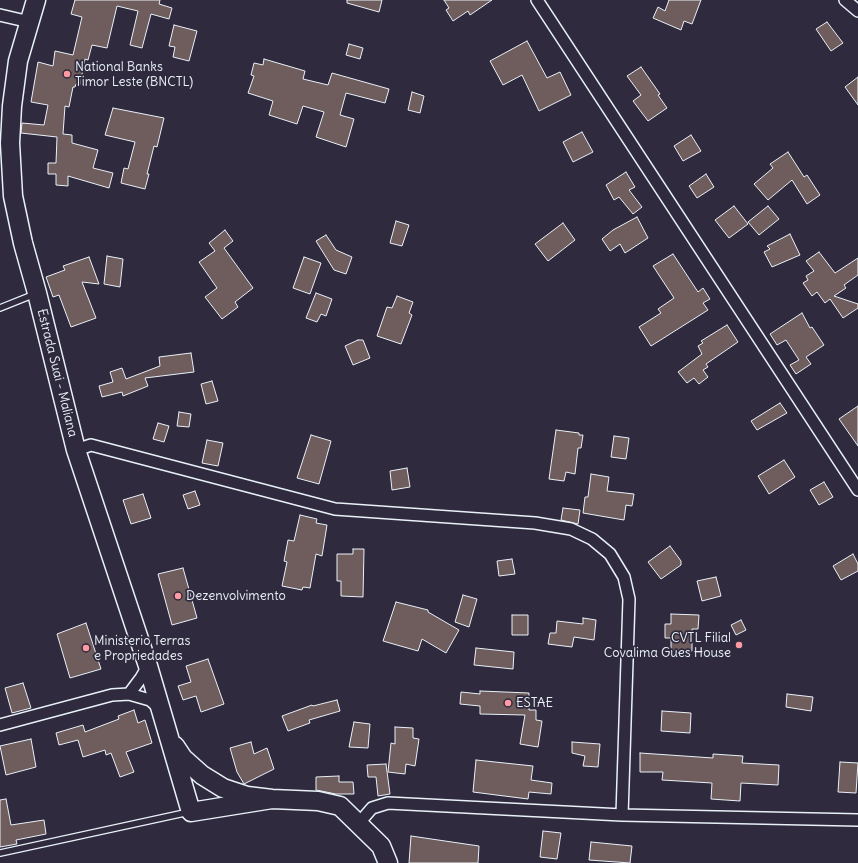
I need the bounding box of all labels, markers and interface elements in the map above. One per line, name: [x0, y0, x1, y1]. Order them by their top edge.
place label: National Banks Timor Leste (BNCTL): [75, 59, 193, 90]
marker: National Banks Timor Leste (BNCTL): [62, 69, 72, 79]
street label: Estrada Suai - Maliana: [34, 307, 80, 439]
place label: Dezenvolvimento: [186, 588, 286, 604]
marker: Dezenvolvimento: [173, 591, 183, 601]
place label: CVTL Filial Covalima Gues House: [604, 630, 731, 661]
place label: Ministerio Terras e Propriedades: [94, 633, 190, 664]
marker: CVTL Filial Covalima Gues House: [734, 640, 744, 650]
marker: Ministerio Terras e Propriedades: [81, 643, 91, 653]
place label: ESTAE: [516, 695, 553, 711]
marker: ESTAE: [503, 698, 513, 708]

